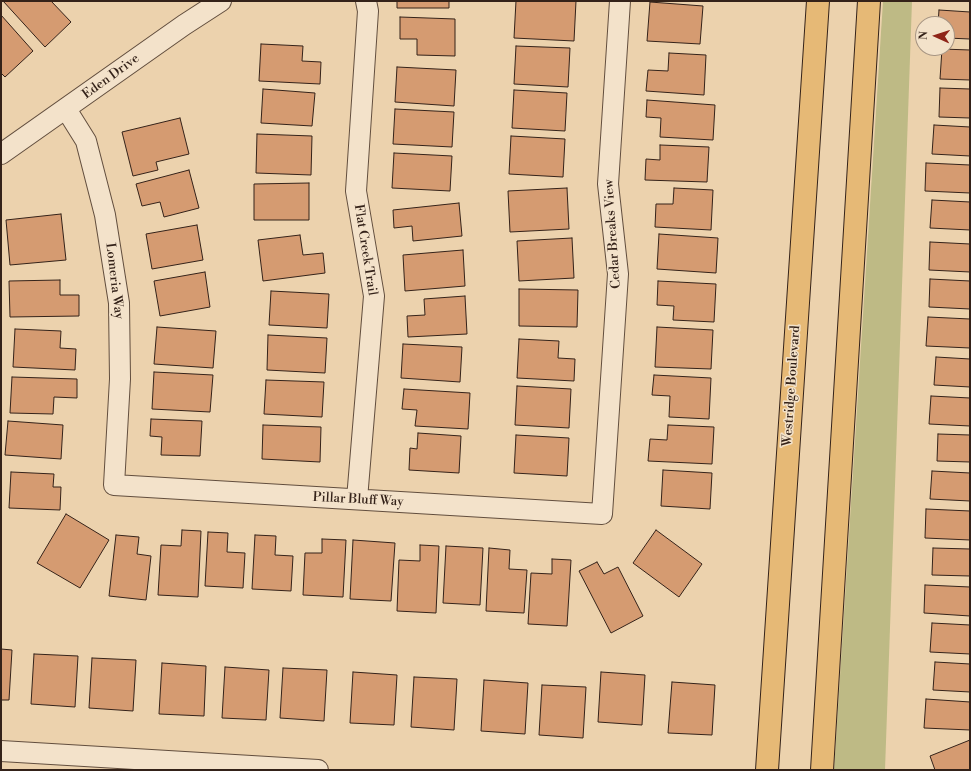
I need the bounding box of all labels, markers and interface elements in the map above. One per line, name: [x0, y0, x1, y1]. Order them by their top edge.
north arrow: [915, 16, 955, 56]
text: N: [917, 31, 931, 40]
street label: Eden Drive: [80, 51, 142, 103]
street label: Cedar Breaks View: [601, 179, 625, 289]
street label: Flat Creek Trail: [350, 203, 380, 297]
street label: Lomeria Way: [102, 242, 126, 320]
street label: Westridge Boulevard: [780, 325, 804, 447]
street label: Pillar Bluff Way: [312, 490, 404, 510]

